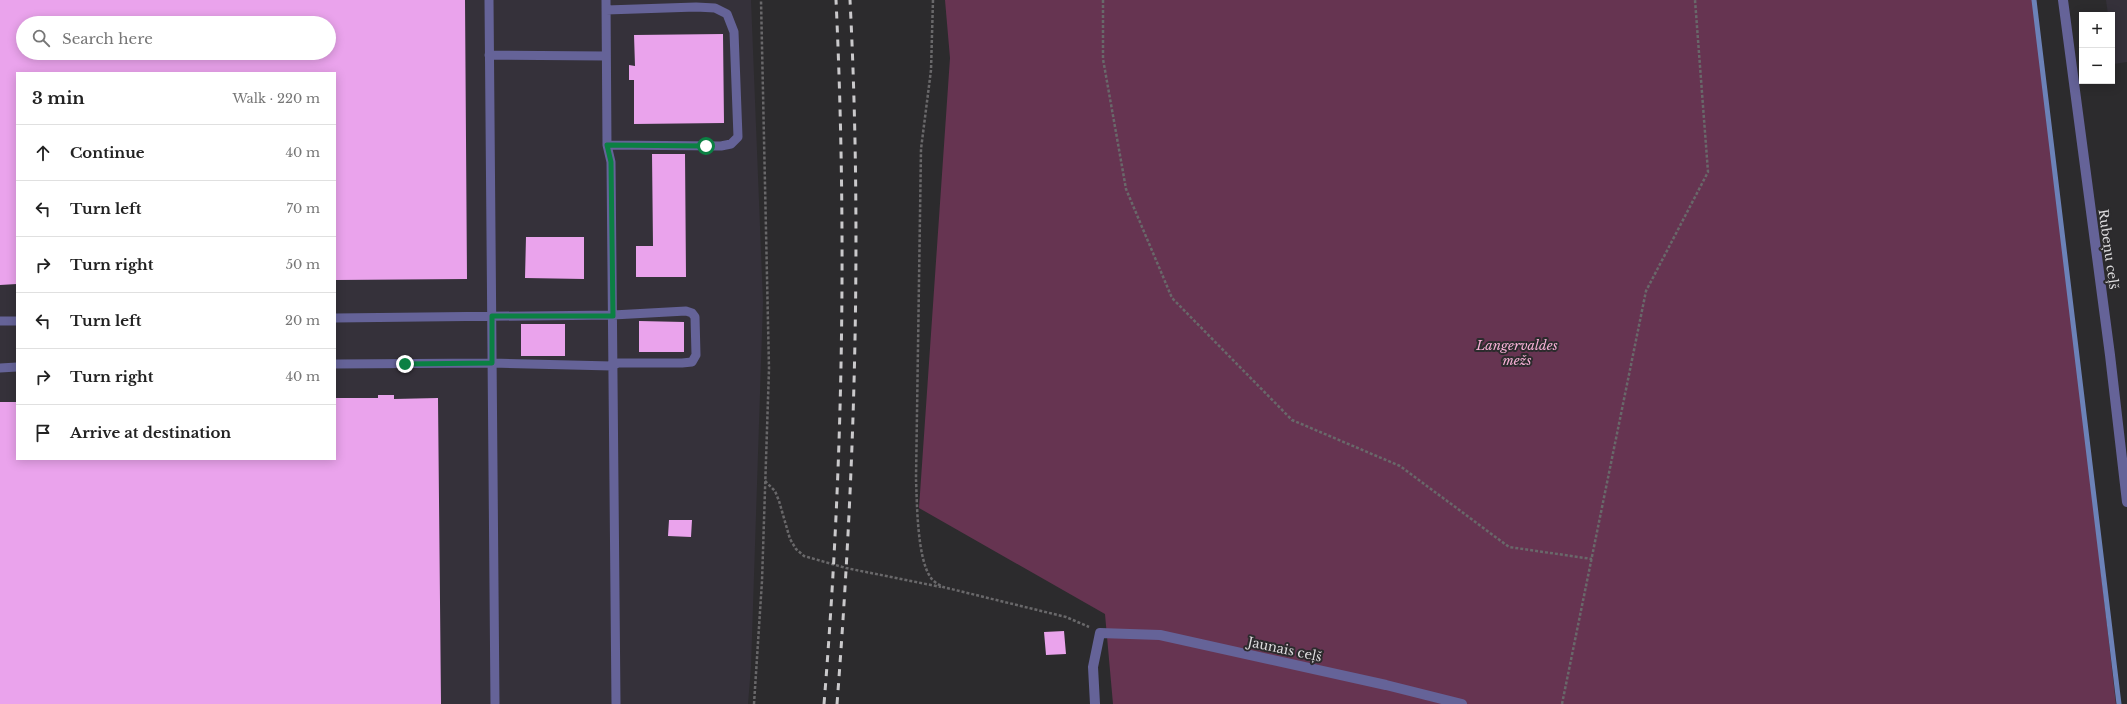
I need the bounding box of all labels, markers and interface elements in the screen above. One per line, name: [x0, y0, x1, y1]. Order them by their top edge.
map controls: [2079, 12, 2115, 84]
button: +: [2079, 12, 2115, 48]
search box: [16, 16, 336, 60]
icon: search: [30, 27, 52, 49]
text: Search here: [62, 29, 153, 48]
button: −: [2079, 48, 2115, 84]
text: 3 min: [32, 88, 85, 109]
text: Walk · 220 m: [232, 90, 320, 107]
route start: [697, 137, 715, 155]
icon: ahead: [32, 142, 54, 164]
text: Continue: [70, 143, 145, 162]
text: 40 m: [285, 144, 320, 161]
icon: left: [32, 198, 54, 220]
text: Turn left: [70, 199, 141, 218]
text: 70 m: [287, 200, 320, 217]
street label: Rubeņu ceļš: [2094, 208, 2123, 290]
icon: right: [32, 254, 54, 276]
text: Turn right: [70, 255, 153, 274]
text: 50 m: [286, 256, 320, 273]
icon: left: [32, 310, 54, 332]
text: Turn left: [70, 311, 141, 330]
text: 20 m: [285, 312, 320, 329]
park label: Langervaldes mežs: [1475, 337, 1558, 369]
route end: [396, 355, 414, 373]
icon: right: [32, 366, 54, 388]
text: Turn right: [70, 367, 153, 386]
text: 40 m: [285, 368, 320, 385]
icon: arrive: [32, 422, 54, 444]
text: Arrive at destination: [70, 423, 231, 442]
street label: Jaunais ceļš: [1244, 633, 1324, 666]

